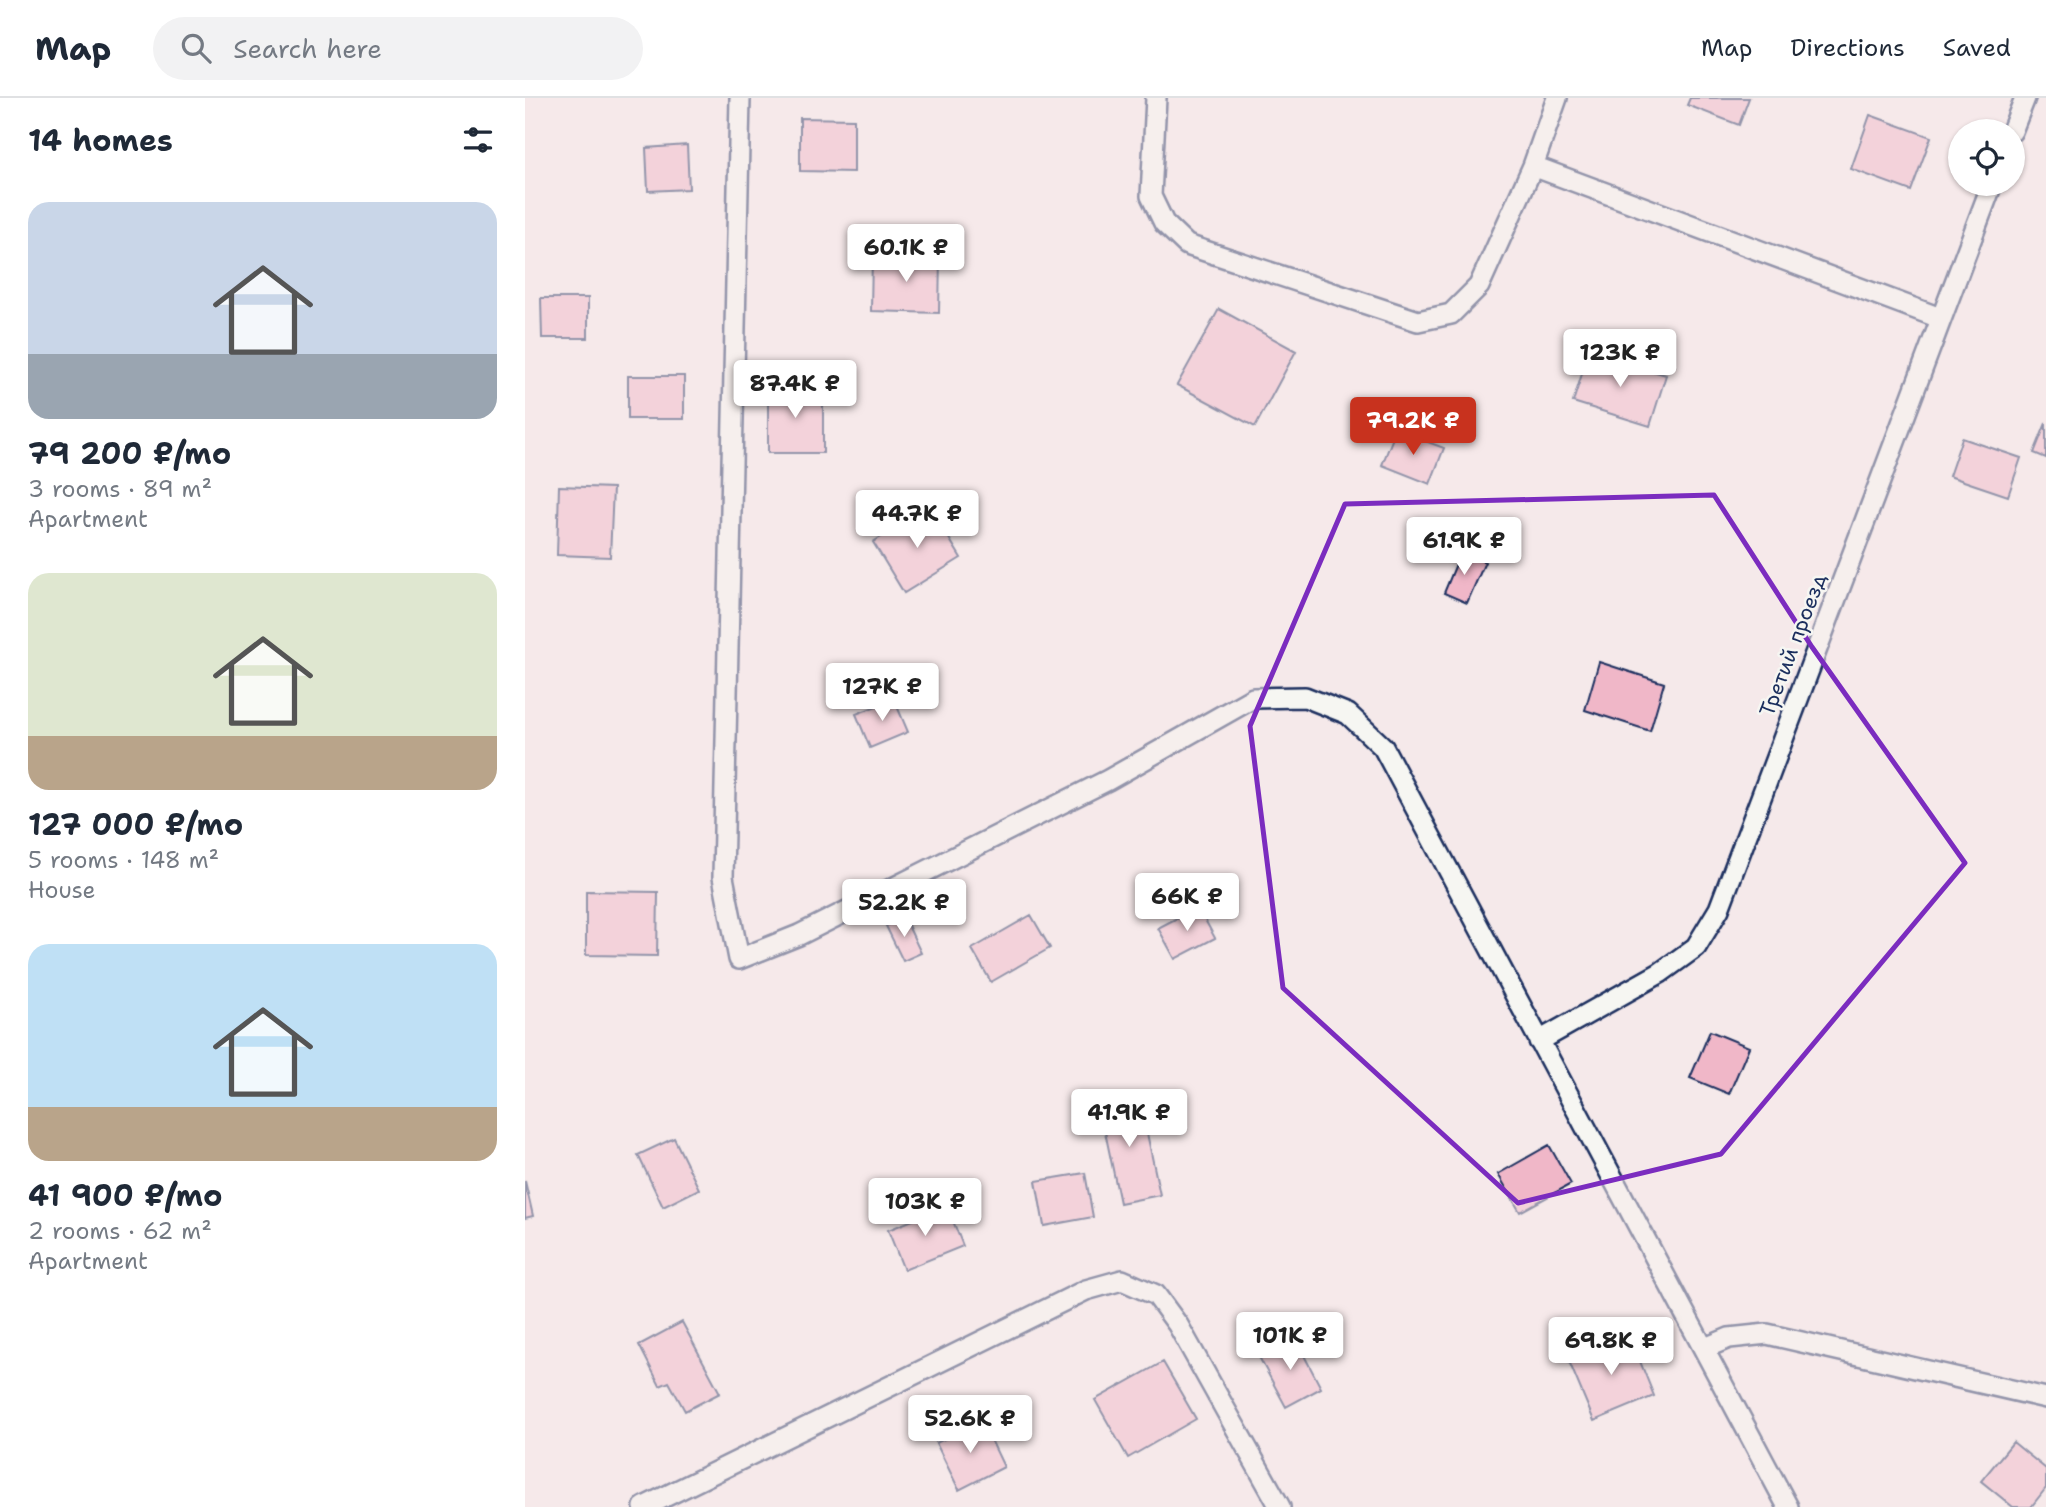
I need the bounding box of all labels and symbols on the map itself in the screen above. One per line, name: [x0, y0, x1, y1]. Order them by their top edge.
pin: 60.1K ₽: [841, 225, 971, 284]
pin: 123K ₽: [1563, 330, 1677, 389]
pin: 87.4K ₽: [730, 360, 860, 420]
pin: 79.2K ₽: [1348, 398, 1478, 457]
pin: 44.7K ₽: [852, 490, 982, 550]
pin: 61.9K ₽: [1399, 518, 1529, 577]
street label: Третий проезд: [1753, 570, 1833, 720]
pin: 127K ₽: [825, 664, 939, 723]
pin: 66K ₽: [1138, 874, 1236, 933]
pin: 52.2K ₽: [839, 880, 969, 939]
pin: 41.9K ₽: [1064, 1090, 1194, 1149]
pin: 103K ₽: [868, 1178, 982, 1238]
pin: 101K ₽: [1233, 1312, 1347, 1372]
pin: 69.8K ₽: [1546, 1318, 1676, 1377]
pin: 52.6K ₽: [905, 1396, 1035, 1455]

